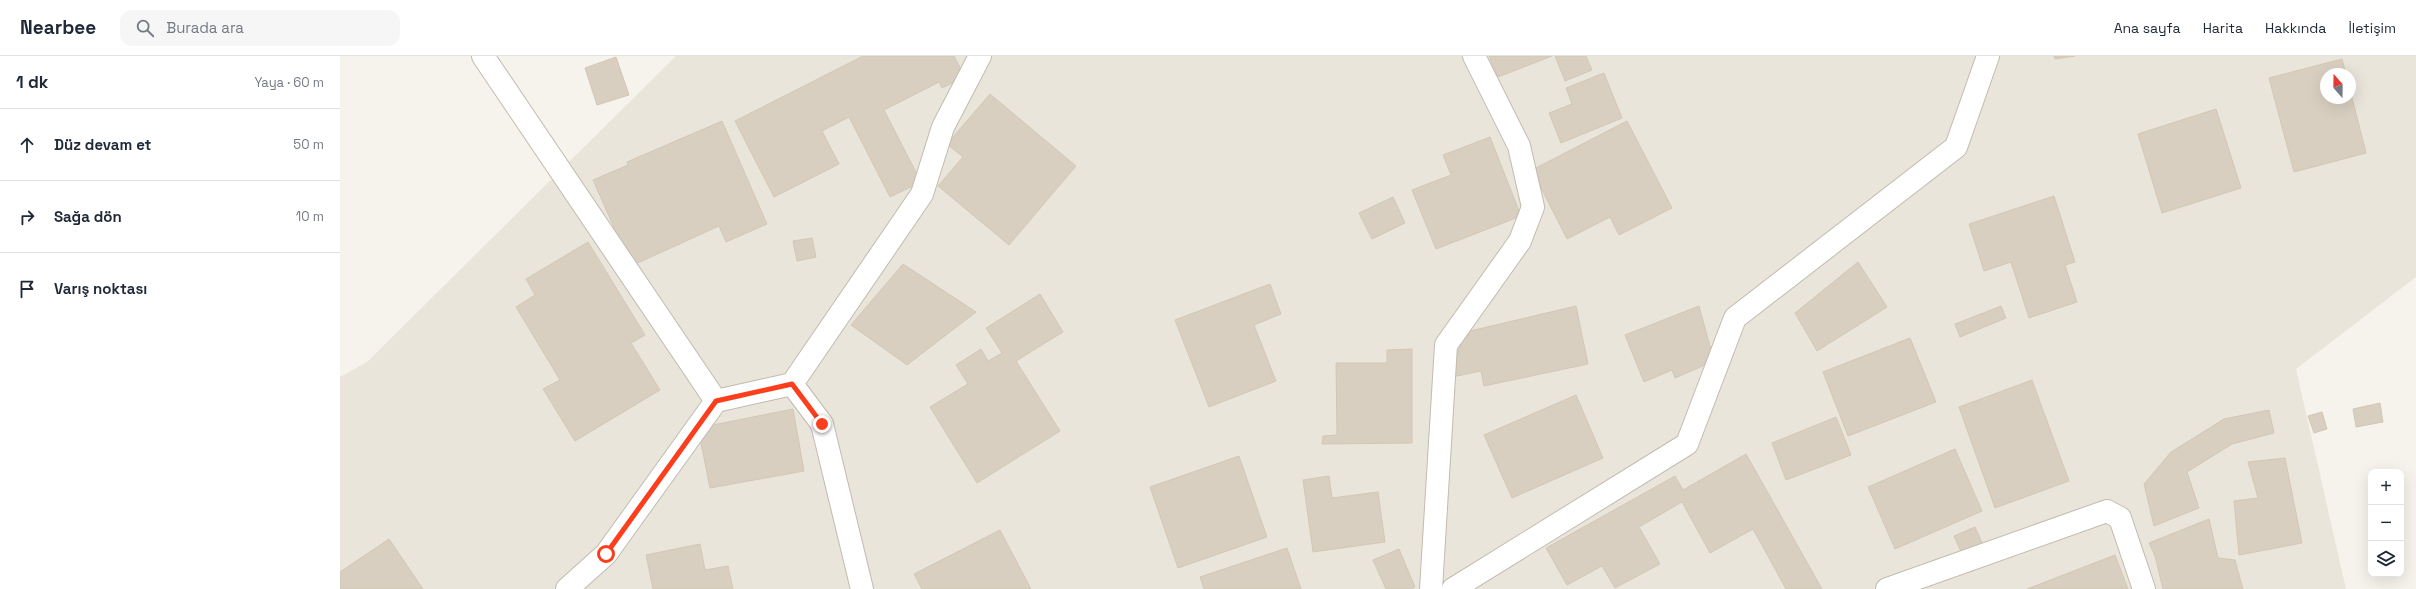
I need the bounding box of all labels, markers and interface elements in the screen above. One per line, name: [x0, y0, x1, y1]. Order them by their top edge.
search box: [120, 10, 400, 46]
text: Nearbee: [20, 15, 96, 40]
icon: search: [134, 17, 156, 39]
text: Burada ara: [166, 18, 244, 37]
text: Ana sayfa: [2114, 19, 2181, 37]
text: Harita: [2203, 19, 2243, 37]
text: Hakkında: [2265, 19, 2326, 37]
text: İletişim: [2348, 19, 2396, 37]
north arrow: [2320, 68, 2356, 104]
text: 1 dk: [16, 71, 48, 93]
text: Yaya · 60 m: [254, 74, 324, 91]
icon: ahead: [16, 134, 38, 156]
text: Düz devam et: [54, 135, 151, 154]
text: 50 m: [293, 136, 324, 153]
icon: right: [16, 206, 38, 228]
text: Sağa dön: [54, 207, 122, 226]
text: 10 m: [296, 208, 324, 225]
icon: arrive: [16, 278, 38, 300]
text: Varış noktası: [54, 279, 147, 298]
route end: [813, 415, 831, 433]
map controls: [2368, 469, 2404, 577]
button: +: [2368, 469, 2404, 505]
button: −: [2368, 505, 2404, 541]
button: layers: [2368, 541, 2404, 577]
route start: [597, 545, 615, 563]

